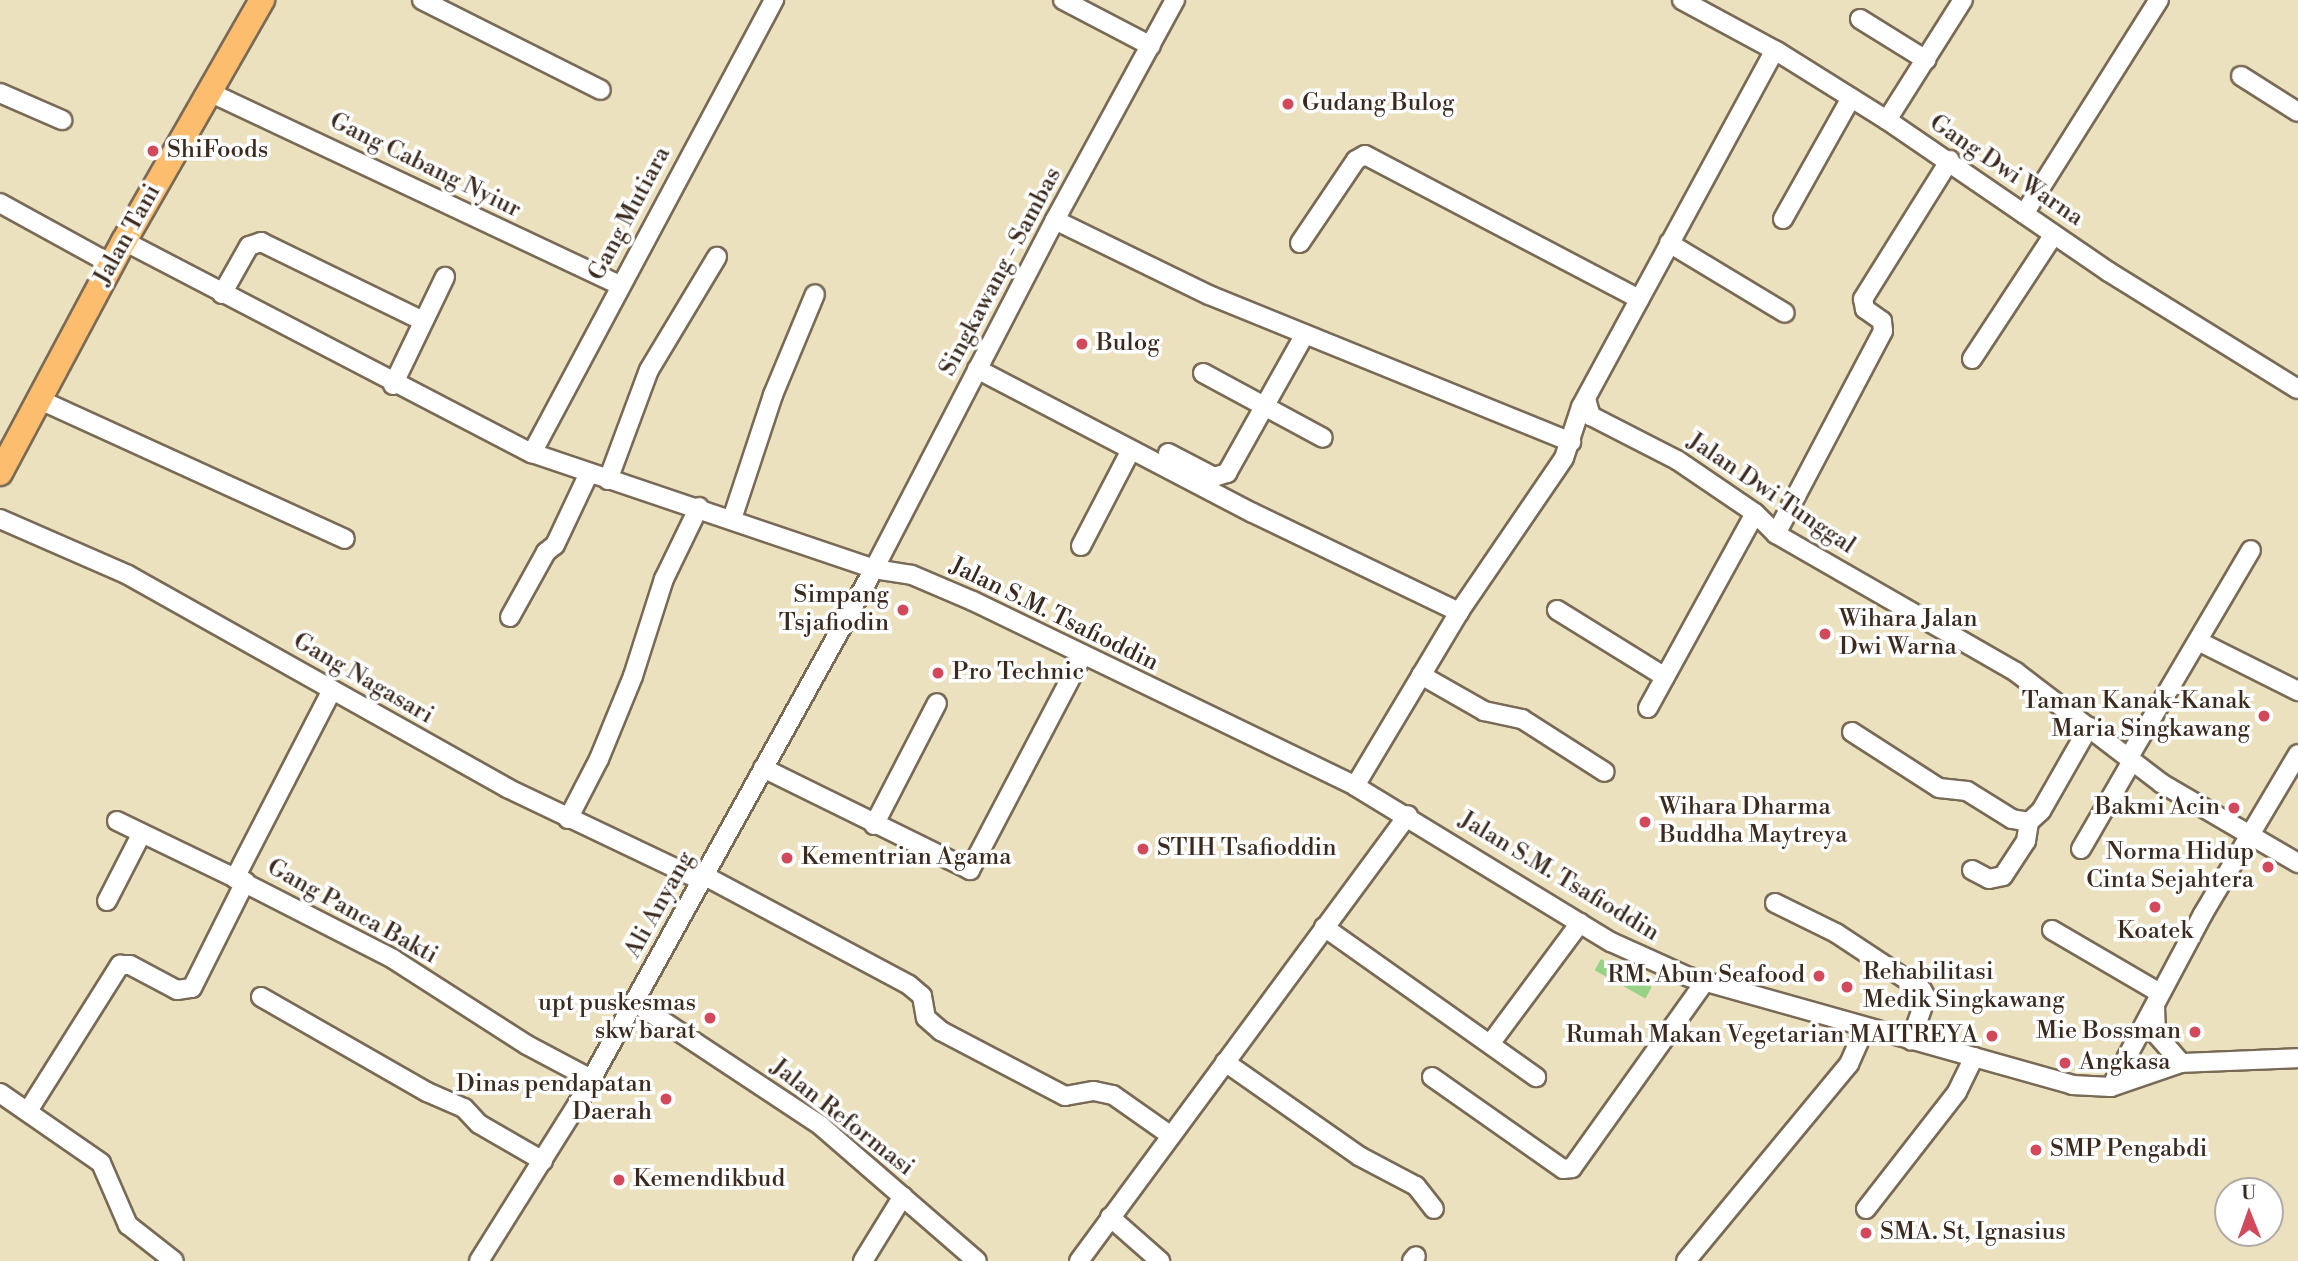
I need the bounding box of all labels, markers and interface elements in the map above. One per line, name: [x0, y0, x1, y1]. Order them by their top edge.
place label: Gudang Bulog: [1302, 90, 1454, 118]
marker: Gudang Bulog: [1280, 96, 1296, 112]
street label: Gang Cabang Nyiur: [325, 107, 525, 225]
street label: Gang Dwi Warna: [1924, 109, 2088, 233]
place label: ShiFoods: [167, 137, 268, 165]
street label: Gang Mutiara: [583, 142, 677, 286]
marker: ShiFoods: [145, 143, 161, 159]
street label: Singkawang - Sambas: [934, 163, 1068, 381]
street label: Jalan Tani: [89, 180, 167, 290]
place label: Bulog: [1096, 330, 1160, 358]
marker: Bulog: [1074, 336, 1090, 352]
street label: Jalan Dwi Tunggal: [1682, 427, 1860, 561]
street label: Jalan S.M. Tsafioddin: [945, 552, 1163, 678]
place label: Simpang Tsjafiodin: [779, 582, 889, 638]
marker: Simpang Tsjafiodin: [895, 602, 911, 618]
place label: Wihara Jalan Dwi Warna: [1839, 606, 1978, 662]
marker: Wihara Jalan Dwi Warna: [1817, 626, 1833, 642]
street label: Gang Nagasari: [288, 627, 438, 731]
place label: Pro Technic: [952, 659, 1084, 687]
marker: Pro Technic: [930, 665, 946, 681]
place label: Taman Kanak-Kanak Maria Singkawang: [2022, 688, 2250, 744]
marker: Taman Kanak-Kanak Maria Singkawang: [2256, 708, 2272, 724]
place label: Wihara Dharma Buddha Maytreya: [1659, 794, 1847, 850]
place label: Bakmi Acin: [2094, 794, 2220, 822]
marker: Bakmi Acin: [2226, 800, 2242, 816]
street label: Jalan S.M. Tsafioddin: [1454, 806, 1664, 948]
marker: Wihara Dharma Buddha Maytreya: [1637, 814, 1653, 830]
place label: STIH Tsafioddin: [1157, 835, 1337, 863]
place label: Norma Hidup Cinta Sejahtera: [2086, 839, 2254, 895]
marker: STIH Tsafioddin: [1135, 841, 1151, 857]
place label: Kementrian Agama: [801, 844, 1012, 872]
street label: Ali Anyang: [619, 847, 701, 963]
marker: Kementrian Agama: [779, 850, 795, 866]
street label: Gang Panca Bakti: [262, 853, 442, 971]
marker: Norma Hidup Cinta Sejahtera: [2260, 859, 2276, 875]
marker: Koatek: [2147, 899, 2163, 915]
place label: Koatek: [2117, 918, 2193, 946]
place label: Rehabilitasi Medik Singkawang: [1863, 959, 2065, 1015]
place label: RM. Abun Seafood: [1607, 962, 1805, 990]
marker: RM. Abun Seafood: [1811, 968, 1827, 984]
marker: Rehabilitasi Medik Singkawang: [1837, 977, 1857, 997]
place label: upt puskesmas skw barat: [538, 990, 696, 1046]
marker: upt puskesmas skw barat: [702, 1010, 718, 1026]
place label: Mie Bossman: [2036, 1018, 2181, 1046]
place label: Rumah Makan Vegetarian MAITREYA: [1566, 1022, 1978, 1050]
marker: Mie Bossman: [2187, 1024, 2203, 1040]
marker: Rumah Makan Vegetarian MAITREYA: [1984, 1028, 2000, 1044]
place label: Angkasa: [2079, 1049, 2170, 1077]
street label: Jalan Reformasi: [765, 1053, 919, 1183]
marker: Angkasa: [2057, 1055, 2073, 1071]
place label: Dinas pendapatan Daerah: [456, 1071, 652, 1127]
marker: Dinas pendapatan Daerah: [658, 1091, 674, 1107]
place label: SMP Pengabdi: [2050, 1136, 2207, 1164]
marker: SMP Pengabdi: [2028, 1142, 2044, 1158]
place label: Kemendikbud: [633, 1166, 785, 1194]
marker: Kemendikbud: [611, 1172, 627, 1188]
north arrow: [2214, 1177, 2284, 1247]
text: U: [2241, 1181, 2256, 1205]
place label: SMA. St, Ignasius: [1880, 1219, 2066, 1247]
marker: SMA. St, Ignasius: [1858, 1225, 1874, 1241]

